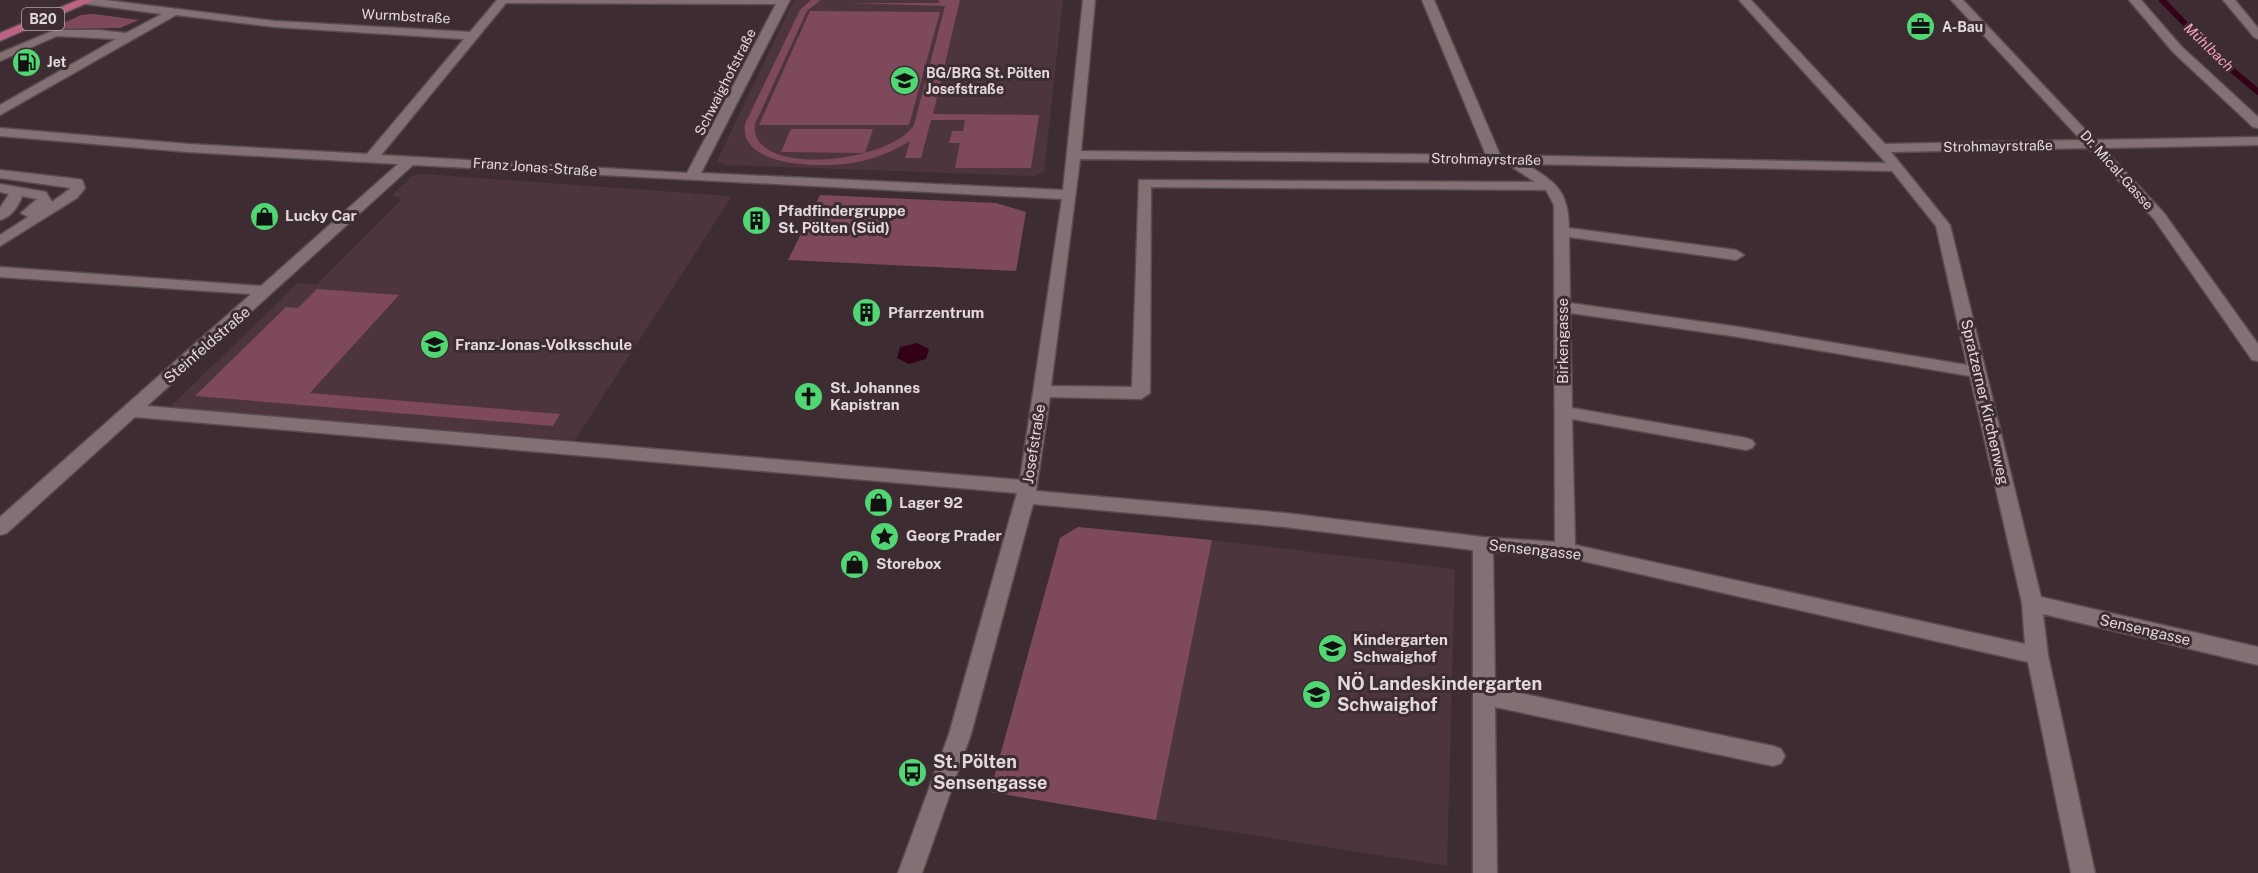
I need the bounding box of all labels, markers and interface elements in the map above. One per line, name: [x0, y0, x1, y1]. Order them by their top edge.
street label: Wurmbstraße: [361, 6, 451, 26]
road number: B20: [22, 8, 64, 30]
office icon: A-Bau: [1905, 11, 1937, 43]
place label: A-Bau: [1942, 19, 1983, 35]
water label: Mühlbach: [2181, 20, 2237, 75]
street label: Schwaighofstraße: [691, 26, 759, 138]
fuel station icon: Jet: [10, 46, 42, 78]
place label: Jet: [47, 54, 66, 70]
school or university icon: BG/BRG St. Pölten Josefstraße: [889, 65, 921, 97]
place label: BG/BRG St. Pölten Josefstraße: [926, 65, 1050, 97]
street label: Dr. Mical-Gasse: [2077, 127, 2157, 213]
street label: Strohmayrstraße: [1943, 137, 2053, 155]
street label: Strohmayrstraße: [1431, 150, 1541, 168]
street label: Franz Jonas-Straße: [472, 155, 598, 179]
shop icon: Lucky Car: [248, 200, 280, 232]
place label: Pfadfindergruppe St. Pölten (Süd): [778, 202, 906, 236]
building icon: Pfadfindergruppe St. Pölten (Süd): [741, 204, 773, 236]
place label: Lucky Car: [285, 207, 357, 224]
building icon: Pfarrzentrum: [851, 297, 883, 329]
street label: Birkengasse: [1554, 298, 1571, 384]
street label: Steinfeldstraße: [160, 303, 253, 386]
place label: Pfarrzentrum: [888, 304, 984, 321]
street label: Spratzerner Kirchenweg: [1958, 318, 2013, 486]
school or university icon: Franz-Jonas-Volksschule: [418, 329, 450, 361]
place label: Franz-Jonas-Volksschule: [455, 336, 632, 353]
place label: St. Johannes Kapistran: [830, 379, 920, 413]
church icon: St. Johannes Kapistran: [793, 381, 825, 413]
street label: Josefstraße: [1019, 403, 1048, 485]
shop icon: Lager 92: [862, 487, 894, 519]
place label: Lager 92: [899, 494, 963, 511]
place icon: Georg Prader: [869, 520, 901, 552]
place label: Georg Prader: [906, 527, 1002, 544]
street label: Sensengasse: [1488, 536, 1582, 563]
shop icon: Storebox: [839, 548, 871, 580]
place label: Storebox: [876, 555, 942, 572]
street label: Sensengasse: [2098, 611, 2192, 648]
place label: Kindergarten Schwaighof: [1353, 631, 1448, 665]
school or university icon: Kindergarten Schwaighof: [1316, 633, 1348, 665]
place label: NÖ Landeskindergarten Schwaighof: [1337, 672, 1542, 715]
school or university icon: NÖ Landeskindergarten Schwaighof: [1300, 678, 1332, 710]
place label: St. Pölten Sensengasse: [933, 751, 1047, 793]
bus stop icon: St. Pölten Sensengasse: [896, 756, 928, 788]

